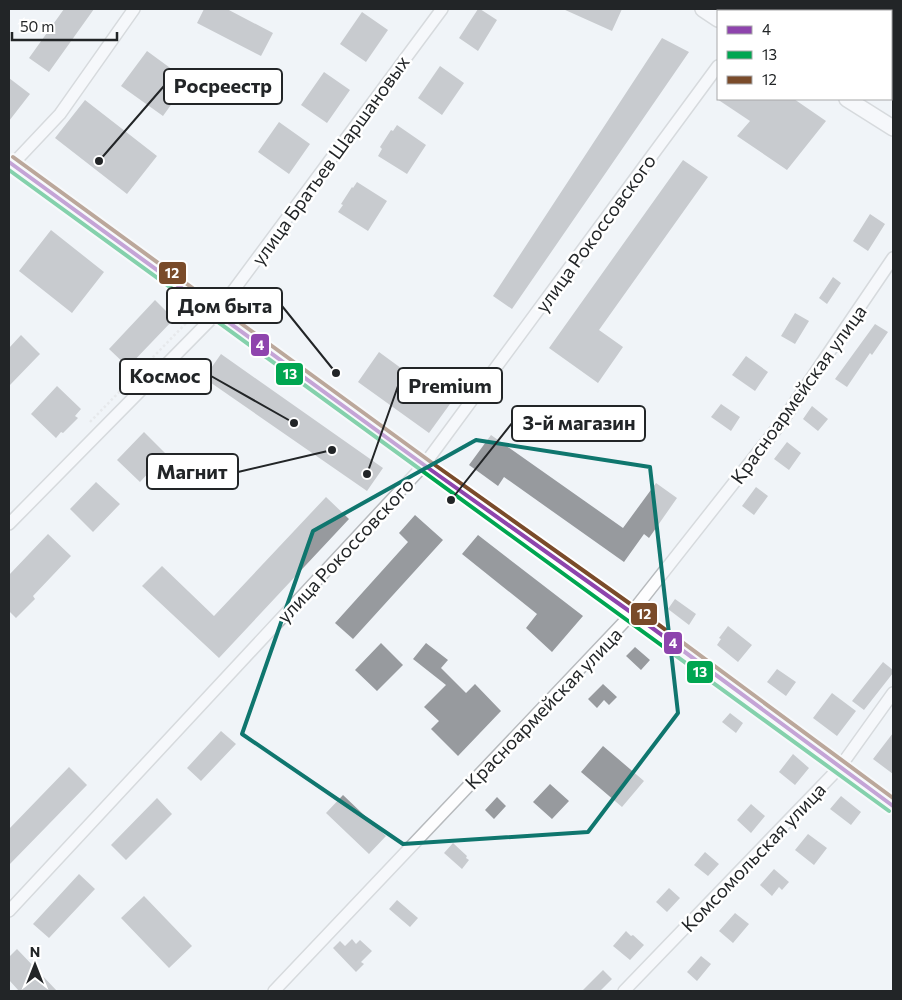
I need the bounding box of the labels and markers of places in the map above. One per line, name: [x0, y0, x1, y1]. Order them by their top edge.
callout: Росреестр: [164, 69, 282, 104]
callout: Дом быта: [167, 288, 282, 323]
callout: Космос: [120, 359, 211, 394]
callout: Premium: [398, 368, 502, 403]
callout: 3-й магазин: [512, 406, 645, 441]
callout: Магнит: [147, 454, 238, 489]

